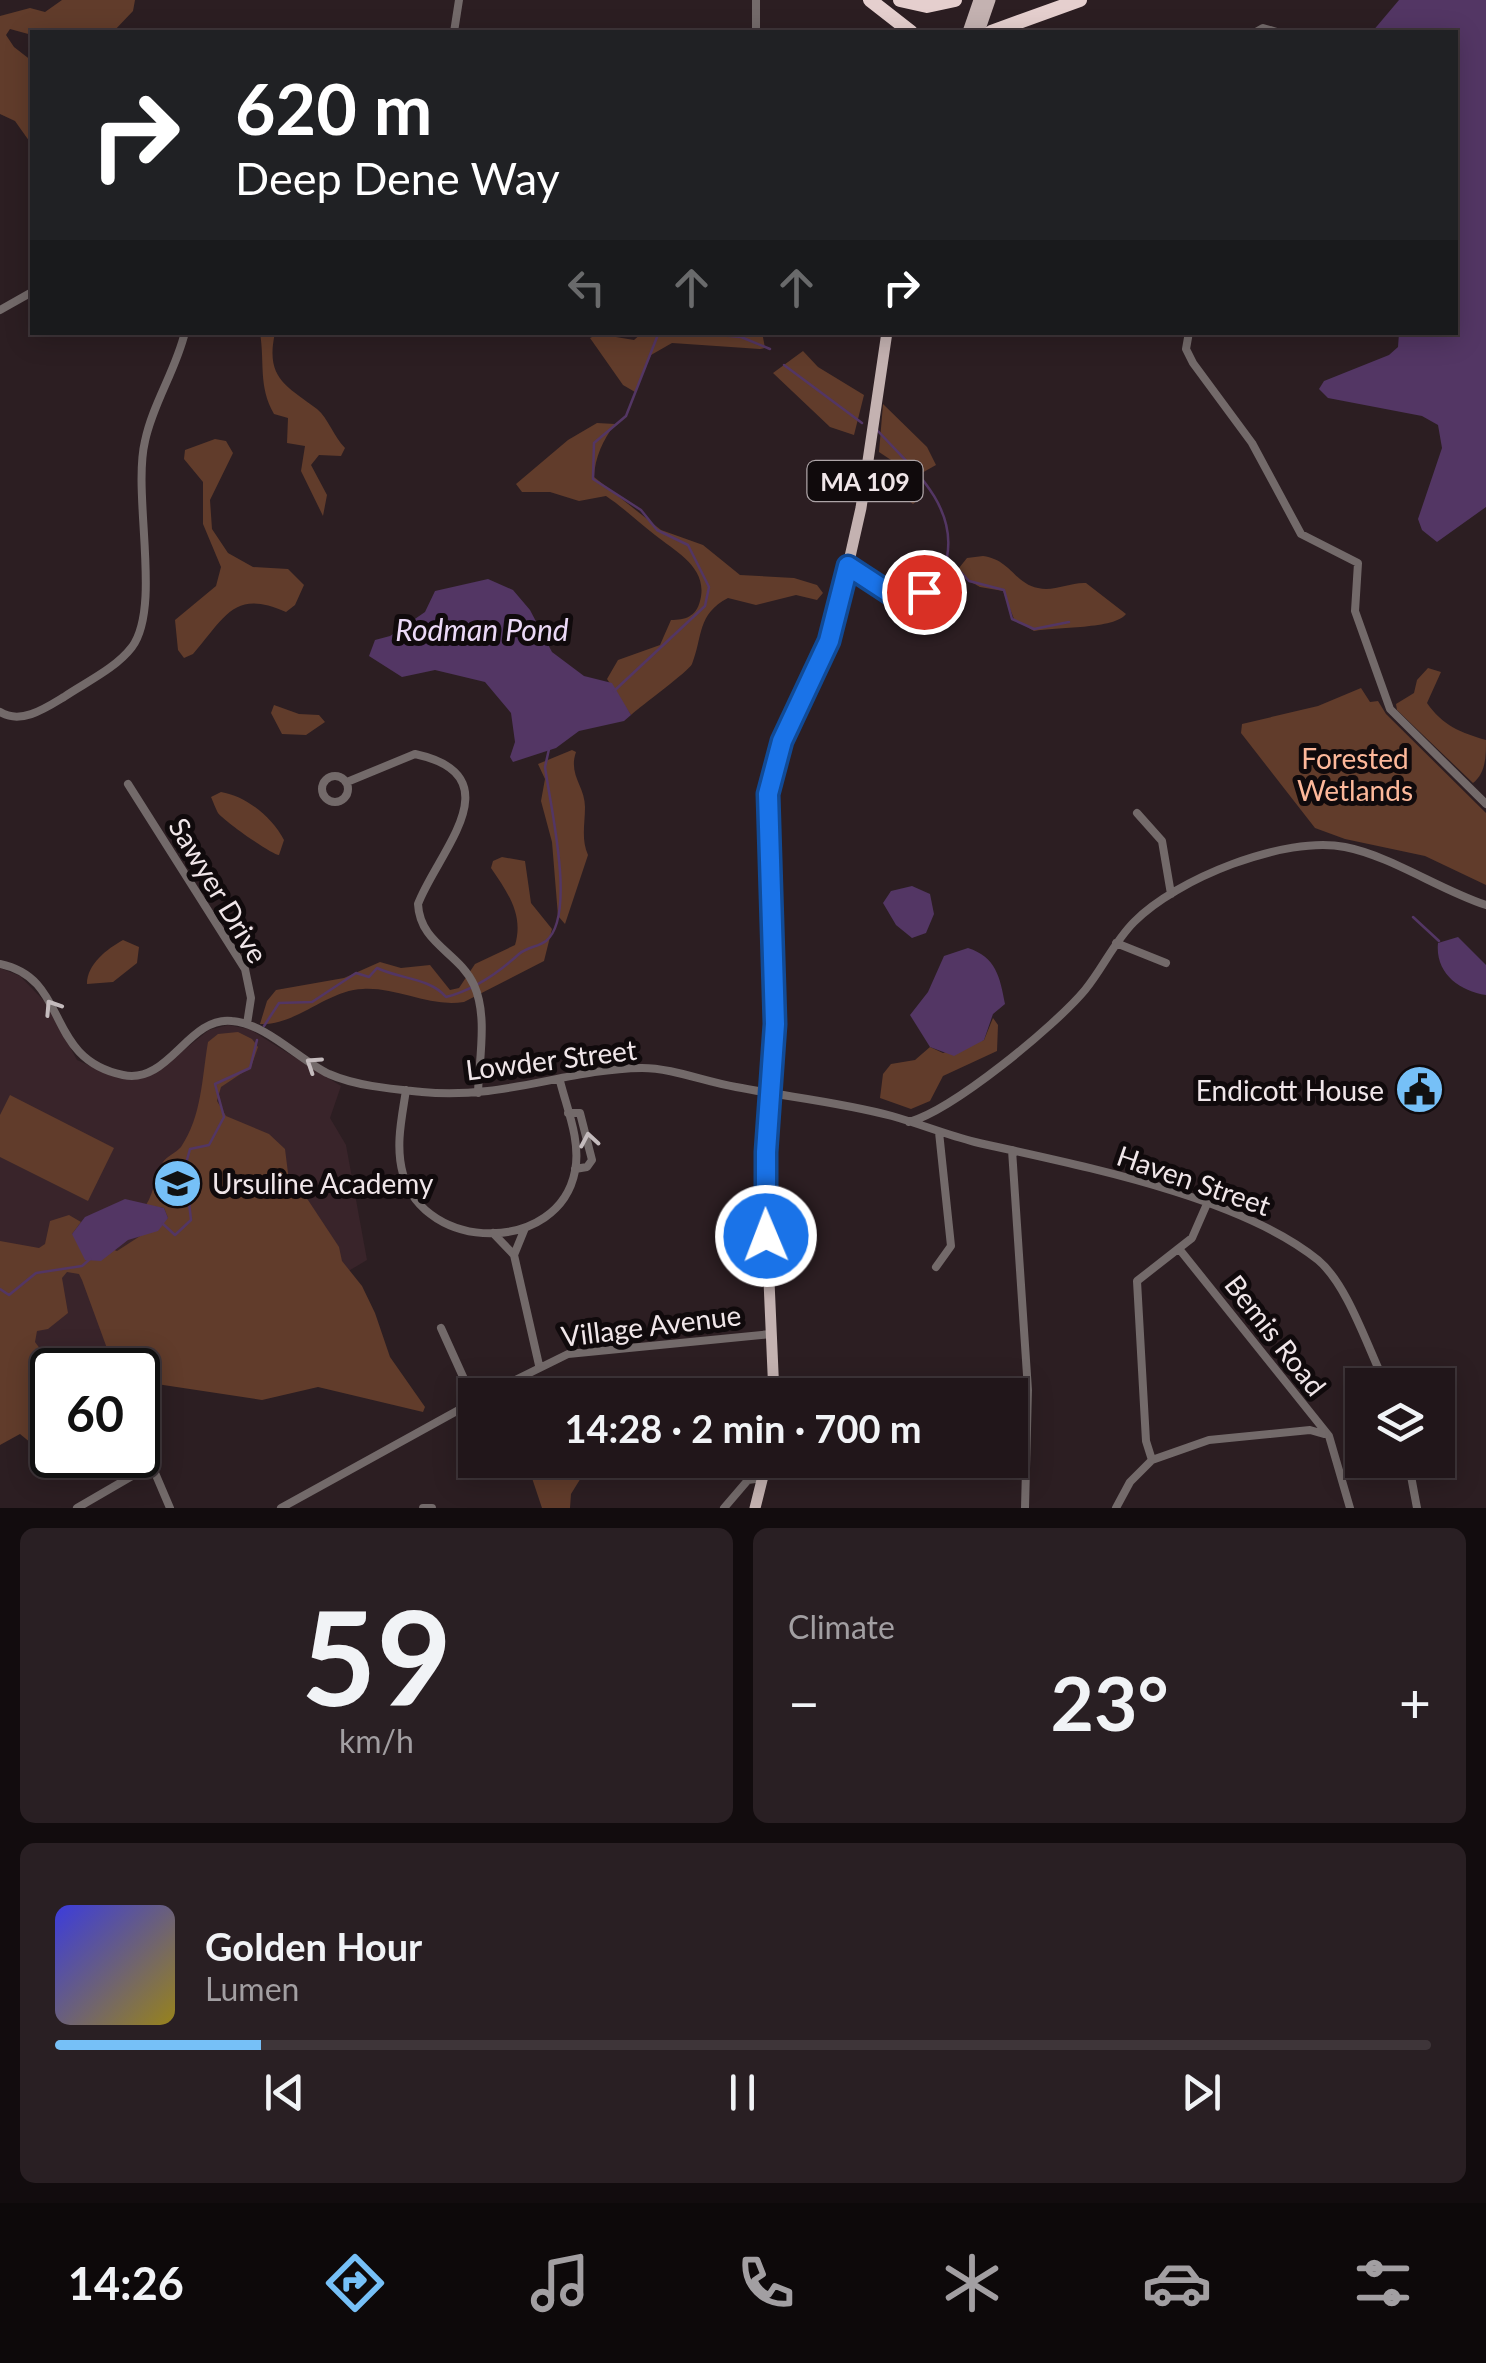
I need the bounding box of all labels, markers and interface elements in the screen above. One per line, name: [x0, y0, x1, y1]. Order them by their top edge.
text: 620 m: [235, 66, 432, 150]
icon: right: [70, 70, 200, 200]
text: Deep Dene Way: [235, 151, 560, 205]
icon: left: [559, 260, 614, 315]
icon: ahead: [664, 260, 719, 315]
icon: ahead: [769, 260, 824, 315]
icon: right: [874, 260, 929, 315]
road number: MA 109: [808, 461, 922, 501]
pin: [882, 550, 967, 635]
icon: arrive: [897, 565, 952, 620]
water label: Rodman Pond: [395, 611, 569, 647]
park label: Forested Wetlands: [1297, 741, 1413, 807]
street label: Sawyer Drive: [162, 811, 276, 969]
one-way arrow: [45, 999, 64, 1017]
street label: Lowder Street: [464, 1032, 638, 1086]
one-way arrow: [306, 1057, 324, 1076]
public building icon: Endicott House: [1393, 1064, 1445, 1116]
place label: Endicott House: [1196, 1073, 1384, 1107]
one-way arrow: [579, 1132, 600, 1149]
street label: Haven Street: [1113, 1138, 1275, 1222]
school or university icon: Ursuline Academy: [151, 1157, 203, 1209]
place label: Ursuline Academy: [212, 1166, 434, 1200]
position arrow: [714, 1184, 818, 1288]
street label: Bemis Road: [1218, 1268, 1334, 1402]
street label: Village Avenue: [559, 1297, 743, 1353]
speed limit sign: 60: [30, 1348, 160, 1478]
map controls: [1345, 1368, 1455, 1478]
button: layers: [1345, 1368, 1455, 1478]
text: 14:28 · 2 min · 700 m: [564, 1405, 922, 1451]
text: 59: [301, 1578, 452, 1734]
text: Climate: [788, 1607, 895, 1646]
text: 23°: [1050, 1657, 1169, 1747]
text: −: [788, 1669, 820, 1735]
text: +: [1399, 1669, 1431, 1735]
text: km/h: [339, 1721, 414, 1760]
text: Golden Hour: [205, 1923, 422, 1969]
text: Lumen: [205, 1969, 299, 2008]
icon: previous: [257, 2065, 312, 2120]
icon: pause: [715, 2065, 770, 2120]
icon: next: [1174, 2065, 1229, 2120]
icon: directions: [320, 2248, 390, 2318]
icon: music: [525, 2248, 595, 2318]
icon: phone: [731, 2248, 801, 2318]
icon: climate: [937, 2248, 1007, 2318]
icon: car: [1142, 2248, 1212, 2318]
icon: filters: [1348, 2248, 1418, 2318]
text: 14:26: [68, 2256, 184, 2310]

